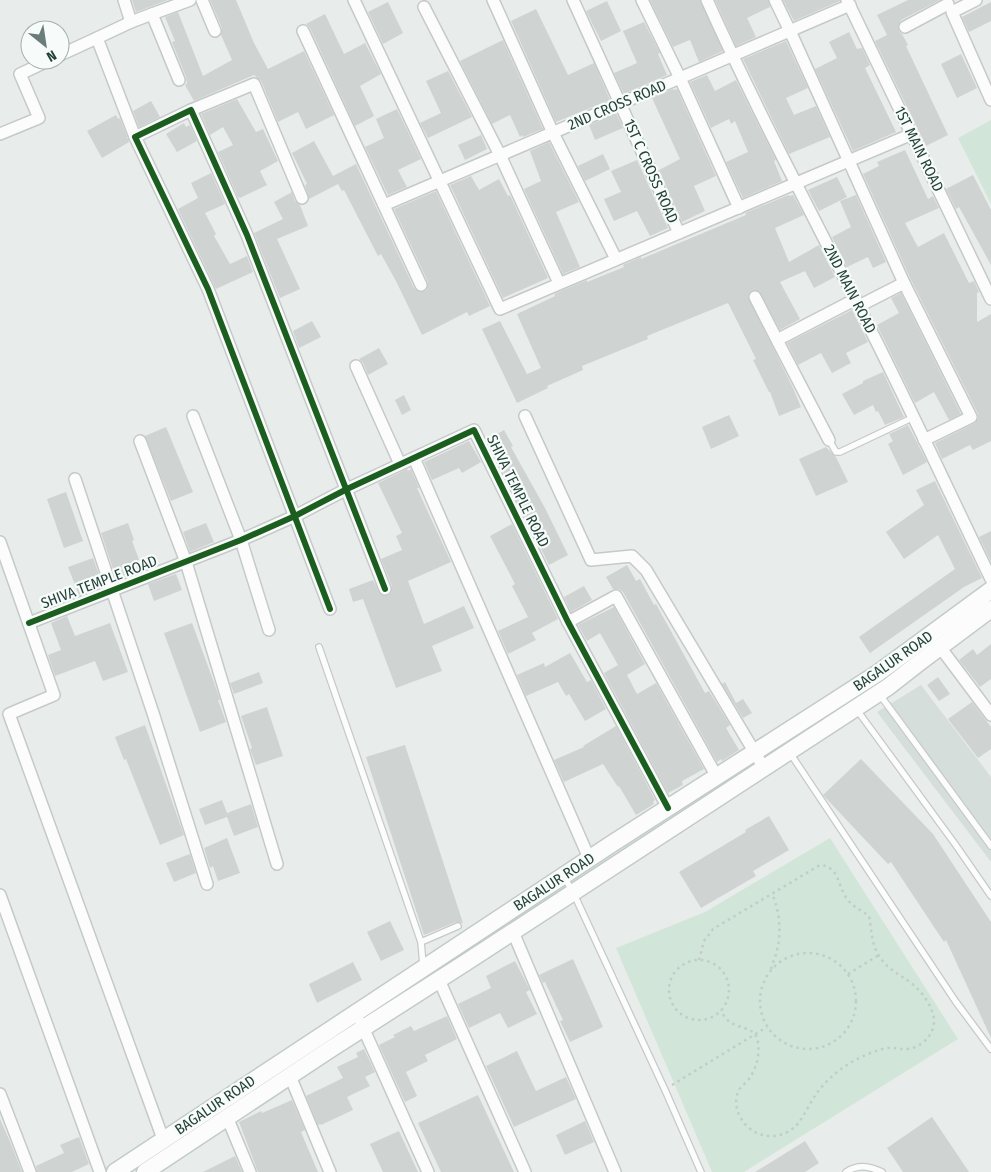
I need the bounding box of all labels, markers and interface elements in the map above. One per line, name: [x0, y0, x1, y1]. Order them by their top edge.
north arrow: [20, 20, 70, 70]
text: N: [43, 46, 59, 65]
street label: 2ND CROSS ROAD: [565, 76, 669, 134]
street label: 1ST MAIN ROAD: [891, 103, 947, 195]
street label: 1ST C CROSS ROAD: [620, 116, 682, 226]
street label: 2ND MAIN ROAD: [820, 242, 880, 336]
street label: SHIVA TEMPLE ROAD: [483, 432, 553, 550]
street label: SHIVA TEMPLE ROAD: [38, 552, 160, 612]
street label: BAGALUR ROAD: [850, 627, 936, 695]
street label: BAGALUR ROAD: [510, 849, 598, 915]
street label: BAGALUR ROAD: [171, 1072, 259, 1138]

